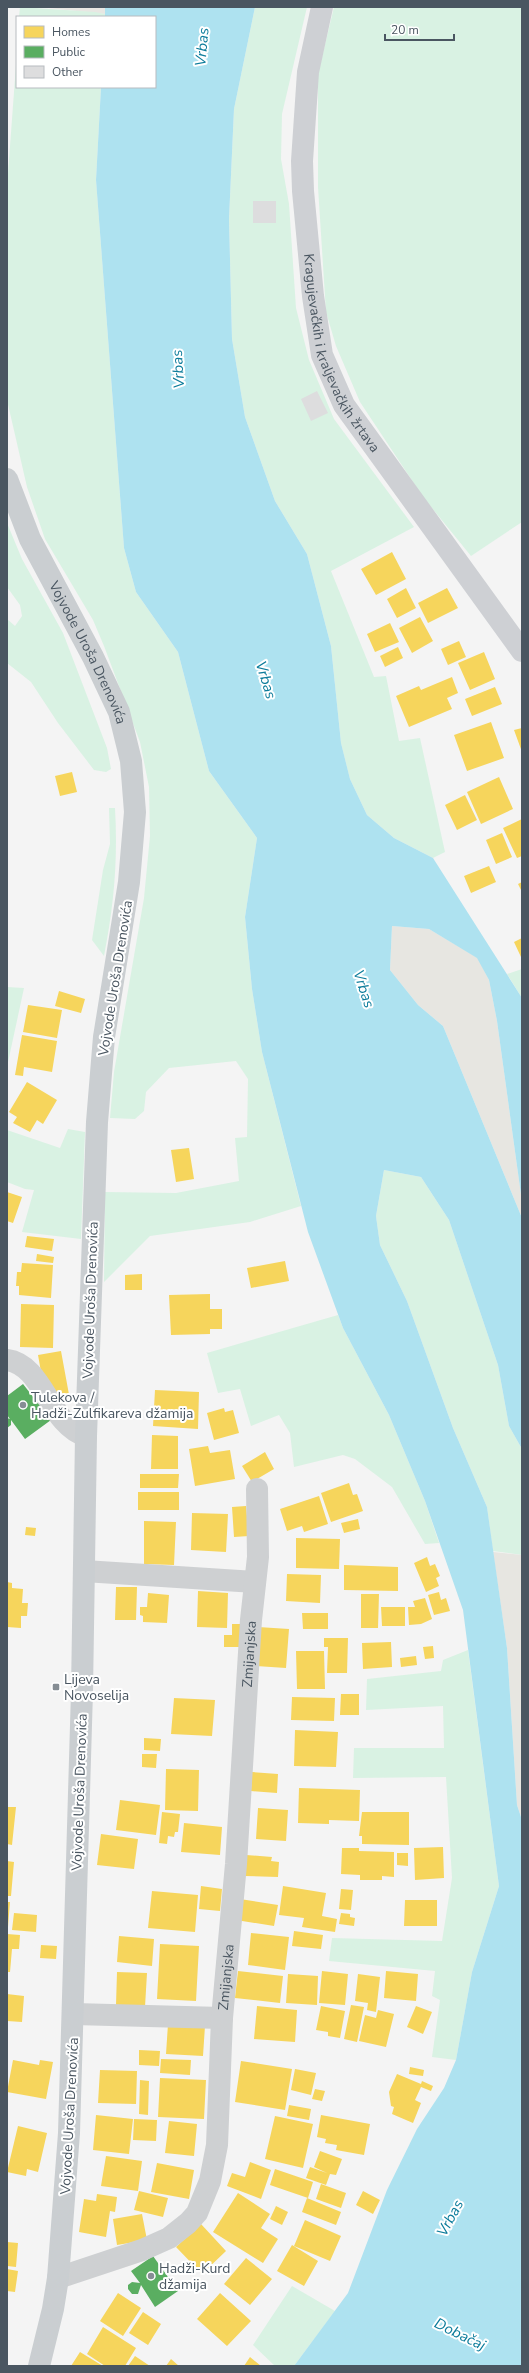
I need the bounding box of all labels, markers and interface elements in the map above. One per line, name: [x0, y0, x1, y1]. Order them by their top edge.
legend: [16, 16, 156, 88]
scale bar: [385, 16, 454, 42]
text: 20 m: [391, 22, 419, 38]
text: Homes: [52, 24, 90, 40]
water label: Vrbas: [190, 27, 214, 67]
text: Public: [52, 44, 86, 60]
text: Other: [52, 64, 84, 80]
street label: Kragujevačkih i kraljevačkih žrtava: [299, 253, 384, 456]
water label: Vrbas: [167, 349, 189, 389]
street label: Vojvode Uroša Drenovića: [44, 577, 131, 726]
water label: Vrbas: [251, 659, 281, 701]
street label: Vojvode Uroša Drenovića: [94, 899, 137, 1058]
water label: Vrbas: [348, 967, 380, 1011]
street label: Vojvode Uroša Drenovića: [78, 1221, 103, 1380]
place label: Tulekova / Hadži-Zulfikareva džamija: [31, 1388, 193, 1423]
marker: Tulekova / Hadži-Zulfikareva džamija: [18, 1400, 28, 1410]
street label: Zmijanjska: [238, 1620, 261, 1688]
place label: Lijeva Novoselija: [64, 1670, 129, 1705]
marker: Lijeva Novoselija: [51, 1682, 61, 1692]
street label: Vojvode Uroša Drenovića: [67, 1713, 92, 1872]
street label: Zmijanjska: [214, 1943, 239, 2011]
street label: Vojvode Uroša Drenovića: [56, 2037, 83, 2196]
water label: Vrbas: [432, 2196, 468, 2240]
place label: Hadži-Kurd džamija: [159, 2259, 230, 2294]
marker: Hadži-Kurd džamija: [146, 2271, 156, 2281]
water label: Dobačaj: [431, 2313, 489, 2355]

